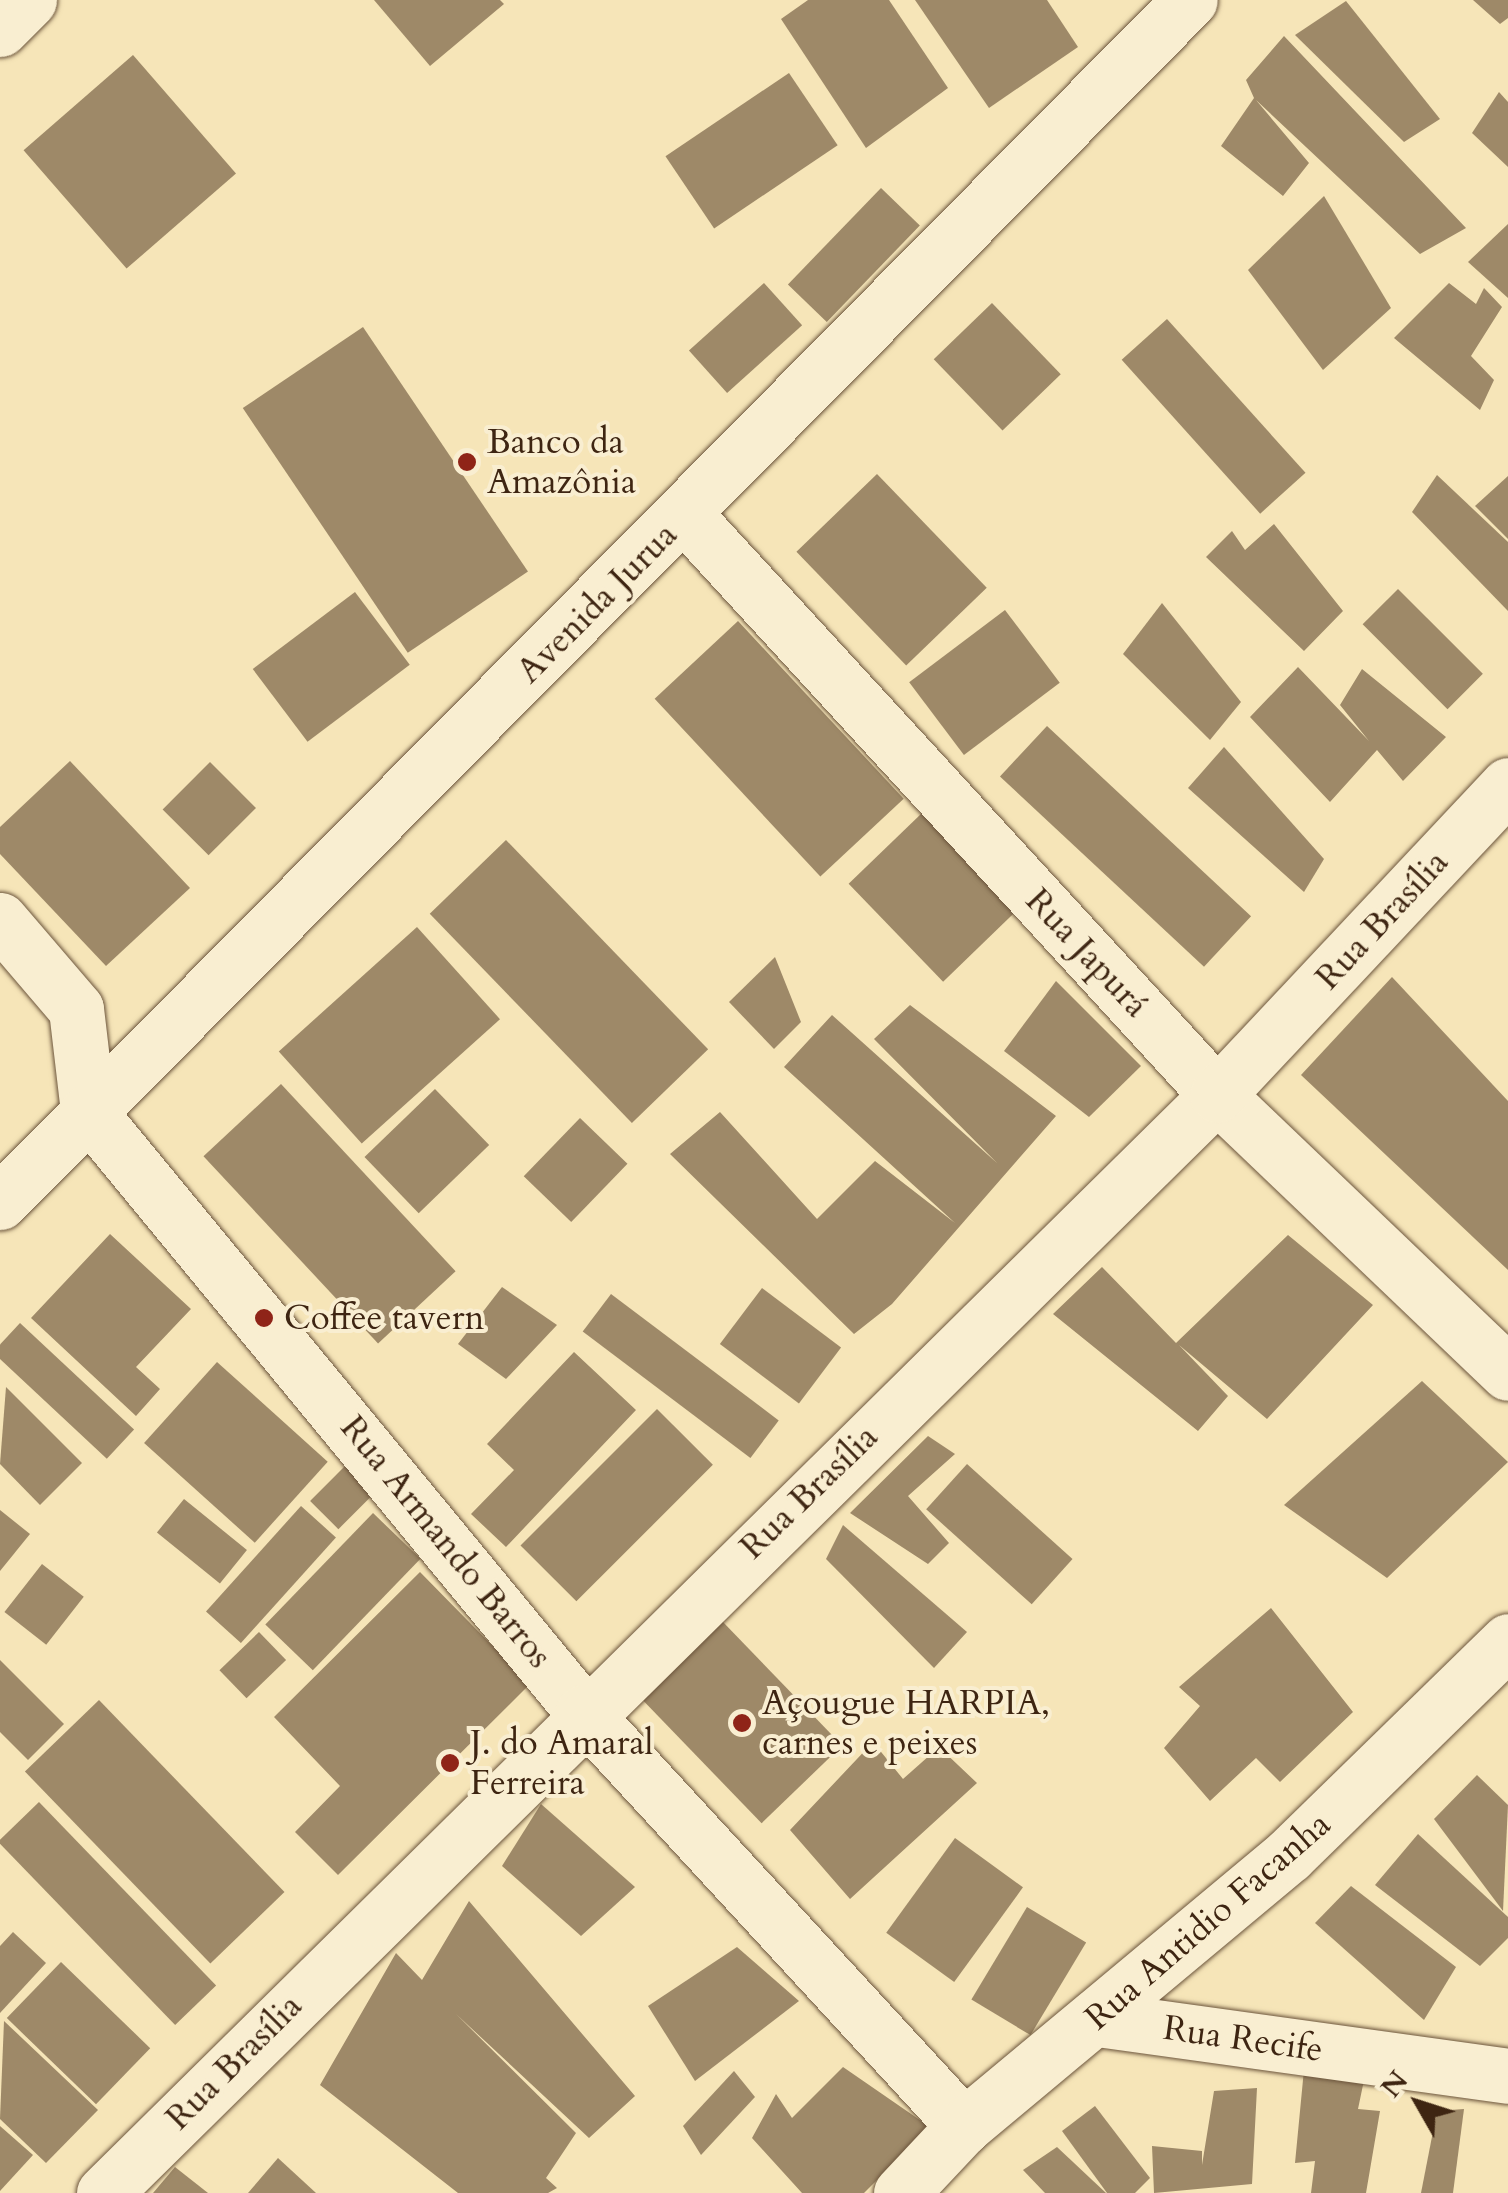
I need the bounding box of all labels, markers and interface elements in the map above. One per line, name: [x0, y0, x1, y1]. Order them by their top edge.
place label: Banco da Amazônia: [487, 421, 636, 503]
marker: Banco da Amazônia: [456, 451, 478, 473]
street label: Avenida Jurua: [508, 514, 686, 692]
street label: Rua Brasília: [1307, 842, 1457, 998]
street label: Rua Japurá: [1017, 880, 1157, 1026]
place label: Coffee tavern: [284, 1297, 484, 1339]
marker: Coffee tavern: [253, 1307, 275, 1329]
street label: Rua Armando Barros: [331, 1407, 561, 1677]
street label: Rua Brasília: [731, 1416, 887, 1568]
place label: Açougue HARPIA, carnes e peixes: [762, 1682, 1050, 1764]
marker: Açougue HARPIA, carnes e peixes: [731, 1712, 753, 1734]
place label: J. do Amaral Ferreira: [470, 1722, 653, 1804]
marker: J. do Amaral Ferreira: [439, 1752, 461, 1774]
street label: Rua Antidio Facanha: [1077, 1803, 1339, 2039]
street label: Rua Brasília: [157, 1985, 311, 2139]
street label: Rua Recife: [1161, 2007, 1325, 2071]
north arrow: [1368, 2053, 1468, 2153]
text: N: [1372, 2063, 1417, 2106]

